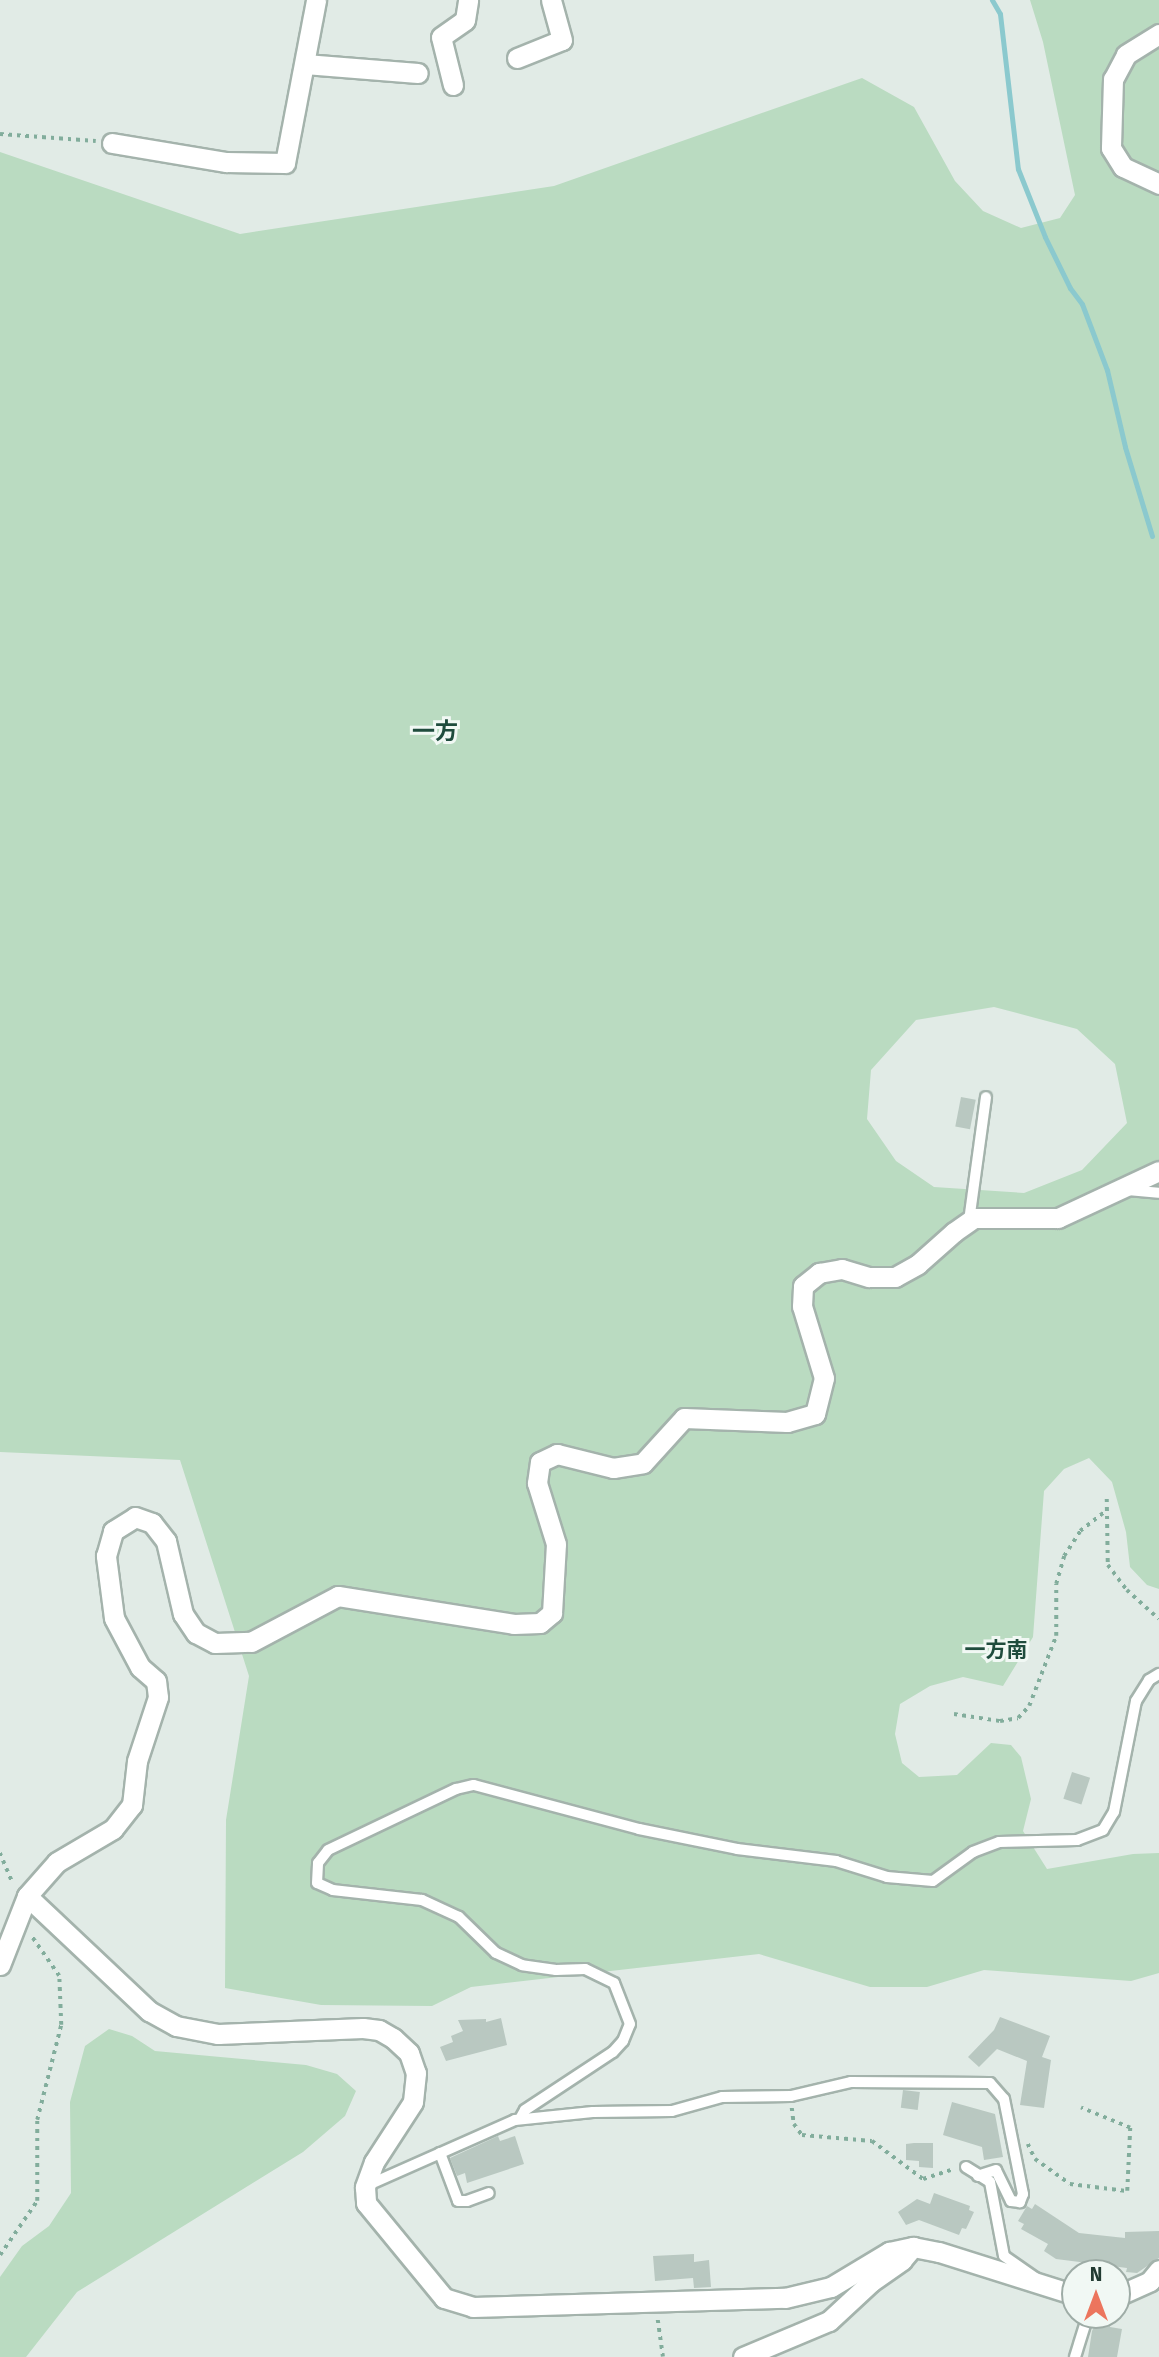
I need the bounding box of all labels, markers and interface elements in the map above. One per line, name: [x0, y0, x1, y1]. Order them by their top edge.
district label: 一方: [412, 717, 458, 745]
district label: 一方南: [965, 1637, 1027, 1663]
north arrow: [1061, 2259, 1131, 2329]
text: N: [1090, 2263, 1102, 2286]

